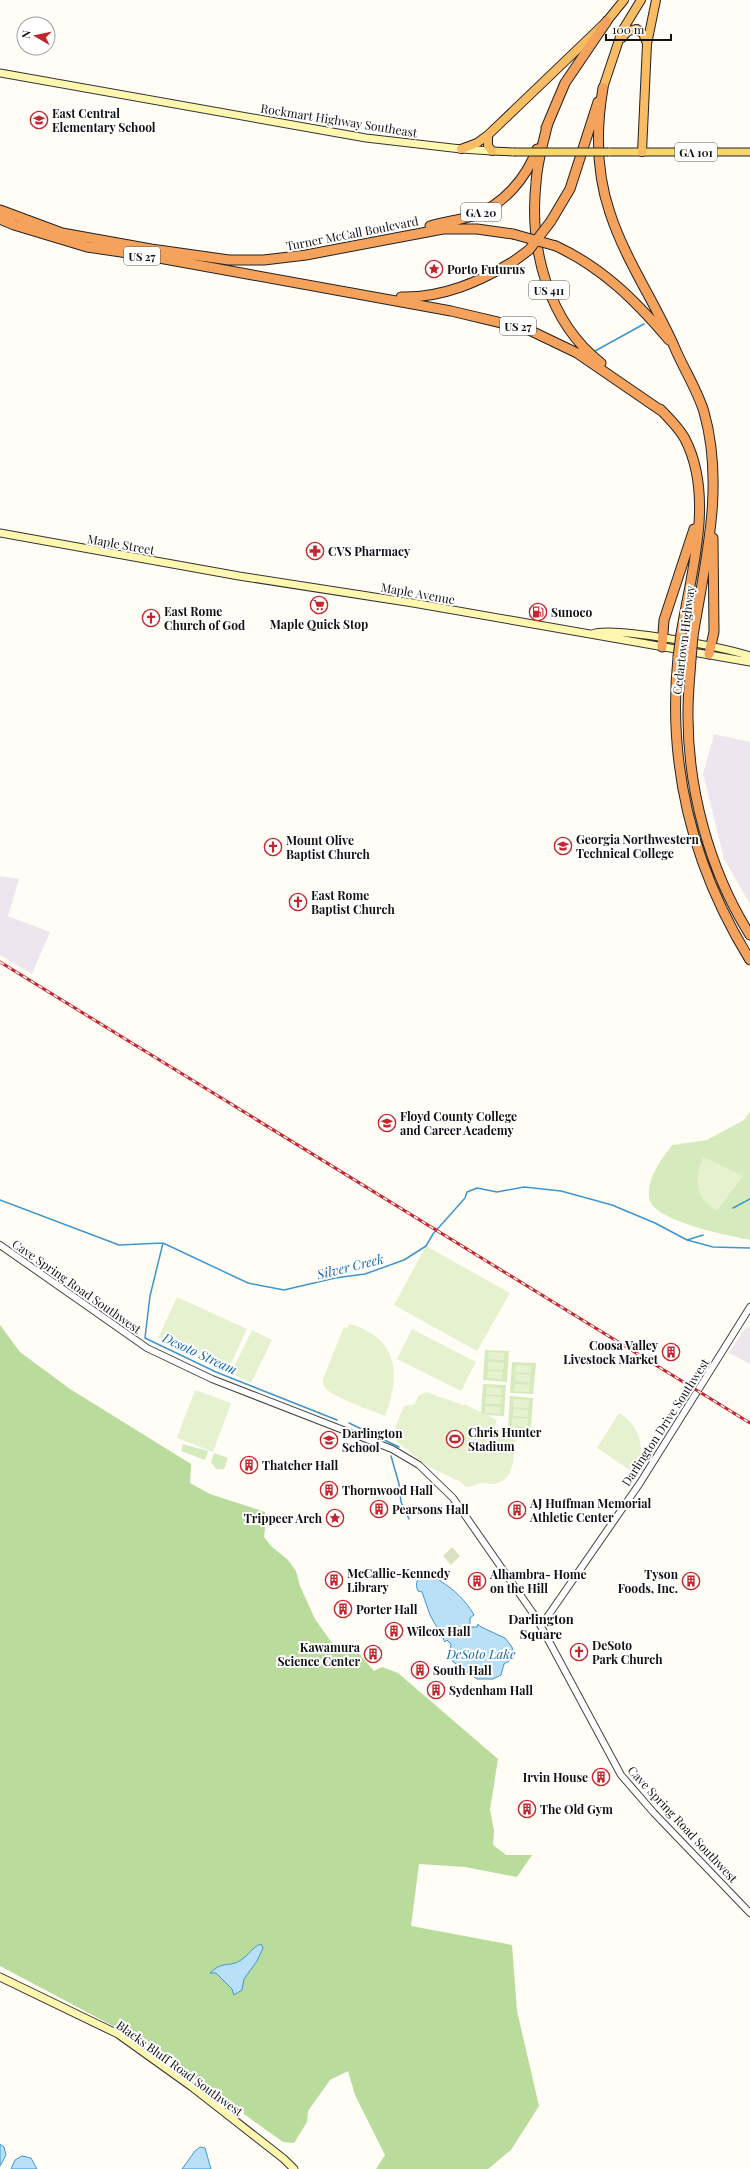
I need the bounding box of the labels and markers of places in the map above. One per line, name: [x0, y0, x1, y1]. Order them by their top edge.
place label: East Central Elementary School: [52, 105, 156, 135]
school or university icon: East Central Elementary School: [29, 110, 49, 130]
place icon: Porto Futurus: [424, 259, 444, 279]
place label: Porto Futurus: [447, 261, 525, 277]
pharmacy icon: CVS Pharmacy: [305, 541, 325, 561]
place label: CVS Pharmacy: [328, 543, 411, 559]
supermarket icon: Maple Quick Stop: [309, 595, 329, 615]
fuel station icon: Sunoco: [528, 602, 548, 622]
place label: East Rome Church of God: [164, 603, 245, 633]
place label: Sunoco: [551, 604, 592, 620]
church icon: East Rome Church of God: [141, 608, 161, 628]
place label: Maple Quick Stop: [270, 616, 368, 632]
place label: Georgia Northwestern Technical College: [576, 831, 699, 861]
place label: Mount Olive Baptist Church: [286, 832, 370, 862]
school or university icon: Georgia Northwestern Technical College: [553, 836, 573, 856]
church icon: Mount Olive Baptist Church: [263, 837, 283, 857]
place label: East Rome Baptist Church: [311, 887, 395, 917]
church icon: East Rome Baptist Church: [288, 892, 308, 912]
place label: Floyd County College and Career Academy: [400, 1108, 517, 1138]
school or university icon: Floyd County College and Career Academy: [377, 1113, 397, 1133]
place label: Coosa Valley Livestock Market: [563, 1337, 659, 1367]
building icon: Coosa Valley Livestock Market: [661, 1342, 681, 1362]
place label: Chris Hunter Stadium: [468, 1424, 542, 1454]
place label: Darlington School: [342, 1425, 403, 1455]
sports icon: Chris Hunter Stadium: [445, 1429, 465, 1449]
school or university icon: Darlington School: [319, 1430, 339, 1450]
building icon: Thatcher Hall: [239, 1455, 259, 1475]
place label: Thatcher Hall: [262, 1457, 339, 1473]
building icon: Thornwood Hall: [319, 1480, 339, 1500]
place label: Thornwood Hall: [342, 1482, 433, 1498]
place label: AJ Huffman Memorial Athletic Center: [529, 1495, 651, 1525]
building icon: Pearsons Hall: [369, 1499, 389, 1519]
building icon: AJ Huffman Memorial Athletic Center: [507, 1500, 527, 1520]
place label: Pearsons Hall: [392, 1501, 469, 1517]
place icon: Trippeer Arch: [325, 1508, 345, 1528]
place label: Trippeer Arch: [244, 1510, 323, 1526]
place label: McCallie-Kennedy Library: [347, 1565, 451, 1595]
place label: Alhambra- Home on the Hill: [489, 1566, 587, 1596]
place label: Tyson Foods, Inc.: [618, 1566, 679, 1596]
building icon: McCallie-Kennedy Library: [324, 1570, 344, 1590]
building icon: Alhambra- Home on the Hill: [467, 1571, 487, 1591]
building icon: Tyson Foods, Inc.: [681, 1571, 701, 1591]
building icon: Porter Hall: [333, 1599, 353, 1619]
place label: Porter Hall: [356, 1601, 418, 1617]
building icon: Wilcox Hall: [384, 1621, 404, 1641]
place label: Wilcox Hall: [406, 1623, 471, 1639]
place label: DeSoto Park Church: [592, 1637, 663, 1667]
place label: Kawamura Science Center: [278, 1639, 361, 1669]
church icon: DeSoto Park Church: [569, 1642, 589, 1662]
building icon: Kawamura Science Center: [363, 1644, 383, 1664]
building icon: South Hall: [410, 1660, 430, 1680]
place label: South Hall: [433, 1662, 492, 1678]
building icon: Sydenham Hall: [426, 1680, 446, 1700]
place label: Sydenham Hall: [449, 1682, 533, 1698]
building icon: Irvin House: [591, 1767, 611, 1787]
place label: Irvin House: [523, 1769, 588, 1785]
building icon: The Old Gym: [517, 1799, 537, 1819]
place label: The Old Gym: [540, 1801, 613, 1817]

